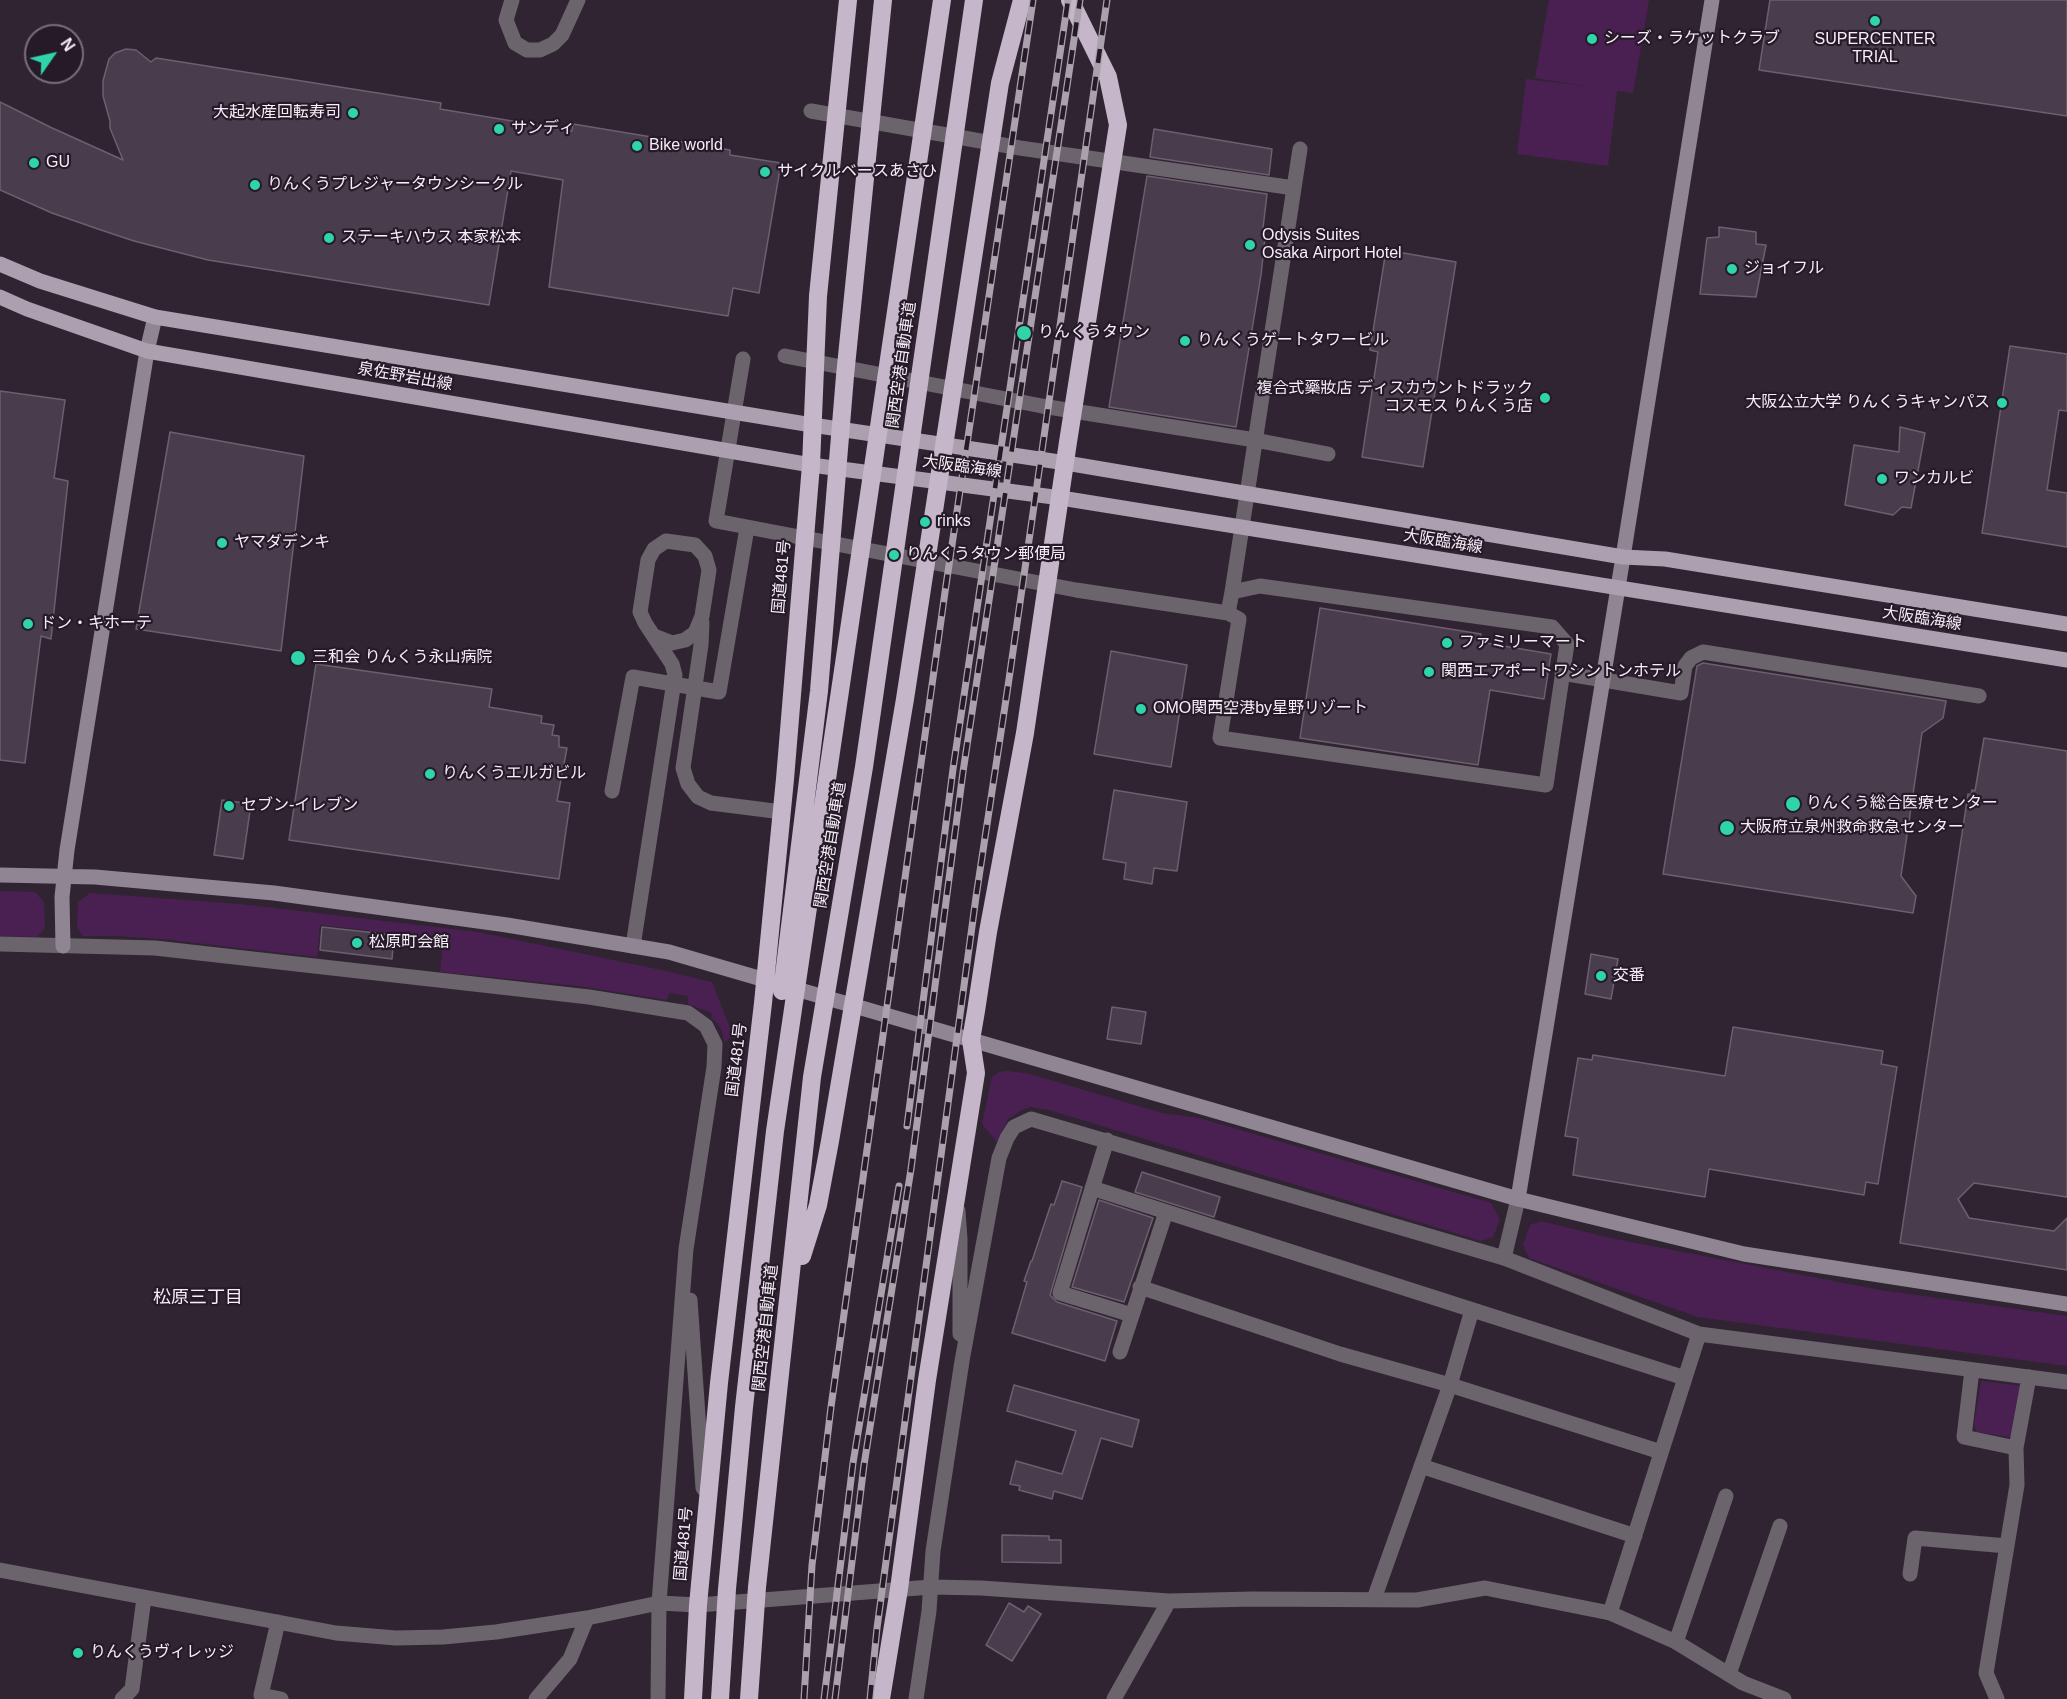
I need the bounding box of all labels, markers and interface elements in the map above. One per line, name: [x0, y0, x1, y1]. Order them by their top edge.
marker: SUPERCENTER TRIAL: [1868, 14, 1882, 28]
north arrow: [24, 24, 84, 84]
place label: シーズ・ラケットクラブ: [1604, 29, 1780, 49]
place label: SUPERCENTER TRIAL: [1815, 30, 1935, 68]
marker: シーズ・ラケットクラブ: [1585, 32, 1599, 46]
text: N: [57, 35, 78, 54]
place label: 大起水産回転寿司: [213, 103, 341, 123]
marker: 大起水産回転寿司: [346, 106, 360, 120]
place label: サンディ: [511, 119, 575, 139]
marker: サンディ: [492, 122, 506, 136]
place label: Bike world: [649, 136, 723, 156]
marker: Bike world: [630, 139, 644, 153]
place label: GU: [46, 153, 70, 173]
marker: GU: [27, 156, 41, 170]
place label: サイクルベースあさひ: [777, 162, 937, 182]
marker: サイクルベースあさひ: [758, 165, 772, 179]
place label: りんくうプレジャータウンシークル: [267, 175, 523, 195]
marker: りんくうプレジャータウンシークル: [248, 178, 262, 192]
place label: Odysis Suites Osaka Airport Hotel: [1262, 226, 1402, 264]
place label: ステーキハウス 本家松本: [341, 228, 521, 248]
marker: ステーキハウス 本家松本: [322, 231, 336, 245]
marker: Odysis Suites Osaka Airport Hotel: [1243, 238, 1257, 252]
place label: ジョイフル: [1744, 259, 1824, 279]
marker: ジョイフル: [1725, 262, 1739, 276]
street label: 関西空港自動車道: [884, 300, 920, 430]
place label: りんくうタウン: [1038, 323, 1150, 343]
marker: りんくうタウン: [1015, 324, 1033, 342]
place label: りんくうゲートタワービル: [1197, 331, 1389, 351]
marker: りんくうゲートタワービル: [1178, 334, 1192, 348]
street label: 泉佐野岩出線: [356, 359, 454, 395]
place label: 複合式藥妝店 ディスカウントドラック コスモス りんくう店: [1257, 379, 1533, 417]
marker: 複合式藥妝店 ディスカウントドラック コスモス りんくう店: [1538, 391, 1552, 405]
place label: 大阪公立大学 りんくうキャンパス: [1746, 393, 1990, 413]
marker: 大阪公立大学 りんくうキャンパス: [1995, 396, 2009, 410]
street label: 大阪臨海線: [921, 452, 1003, 482]
place label: ワンカルビ: [1894, 469, 1974, 489]
marker: ワンカルビ: [1875, 472, 1889, 486]
place label: rinks: [937, 512, 971, 532]
marker: rinks: [918, 515, 932, 529]
street label: 大阪臨海線: [1402, 526, 1484, 558]
place label: ヤマダデンキ: [234, 533, 330, 553]
marker: ヤマダデンキ: [215, 536, 229, 550]
street label: 国道481号: [769, 539, 795, 615]
place label: りんくうタウン郵便局: [906, 545, 1066, 565]
marker: りんくうタウン郵便局: [887, 548, 901, 562]
street label: 大阪臨海線: [1881, 603, 1963, 635]
place label: ドン・キホーテ: [40, 614, 152, 634]
marker: ドン・キホーテ: [21, 617, 35, 631]
place label: ファミリーマート: [1459, 633, 1587, 653]
marker: ファミリーマート: [1440, 636, 1454, 650]
place label: 三和会 りんくう永山病院: [312, 648, 492, 668]
marker: 三和会 りんくう永山病院: [289, 649, 307, 667]
place label: 関西エアポートワシントンホテル: [1441, 662, 1681, 682]
marker: 関西エアポートワシントンホテル: [1422, 665, 1436, 679]
place label: OMO関西空港by星野リゾート: [1153, 699, 1368, 719]
marker: OMO関西空港by星野リゾート: [1134, 702, 1148, 716]
place label: りんくうエルガビル: [442, 764, 586, 784]
marker: りんくうエルガビル: [423, 767, 437, 781]
street label: 関西空港自動車道: [812, 780, 850, 910]
place label: りんくう総合医療センター: [1806, 794, 1998, 814]
marker: りんくう総合医療センター: [1784, 795, 1802, 813]
place label: セブン-イレブン: [241, 796, 358, 816]
marker: セブン-イレブン: [222, 799, 236, 813]
place label: 大阪府立泉州救命救急センター: [1740, 818, 1964, 838]
marker: 大阪府立泉州救命救急センター: [1718, 819, 1736, 837]
place label: 松原町会館: [369, 933, 449, 953]
marker: 松原町会館: [350, 936, 364, 950]
place label: 交番: [1613, 966, 1645, 986]
marker: 交番: [1594, 969, 1608, 983]
street label: 国道481号: [723, 1022, 751, 1098]
street label: 関西空港自動車道: [750, 1263, 782, 1393]
district label: 松原三丁目: [153, 1287, 243, 1309]
street label: 国道481号: [671, 1506, 697, 1582]
place label: りんくうヴィレッジ: [90, 1643, 234, 1663]
marker: りんくうヴィレッジ: [71, 1646, 85, 1660]

